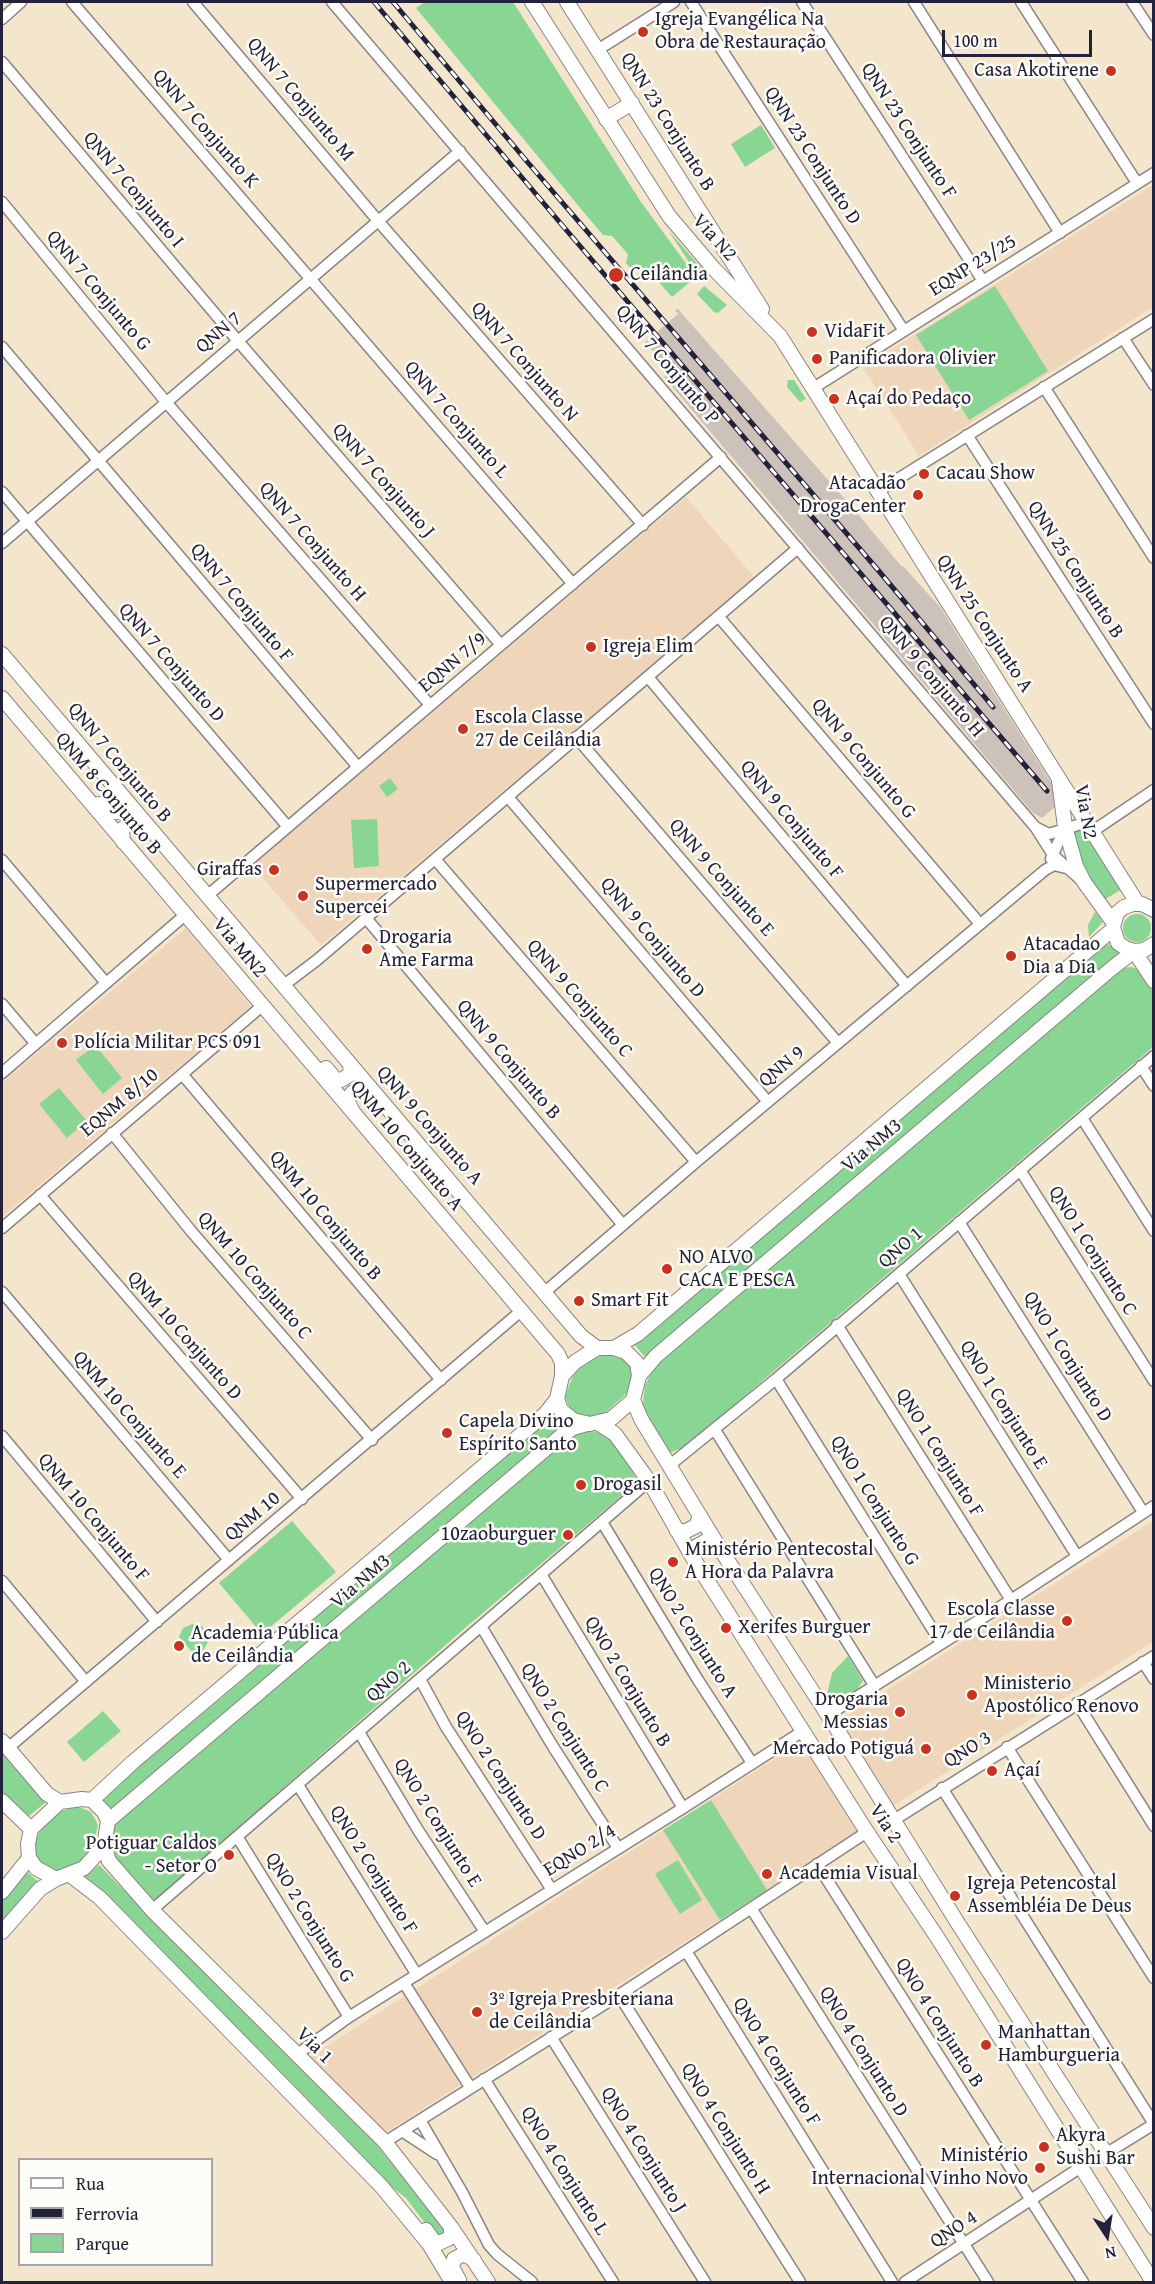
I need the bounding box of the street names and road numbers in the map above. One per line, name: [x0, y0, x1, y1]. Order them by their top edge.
street label: QNN 7 Conjunto M: [241, 33, 359, 167]
street label: QNN 23 Conjunto B: [615, 48, 719, 196]
street label: QNN 23 Conjunto F: [855, 58, 961, 204]
street label: QNN 7 Conjunto K: [147, 65, 263, 193]
street label: QNN 23 Conjunto D: [758, 82, 866, 230]
street label: QNN 7 Conjunto I: [77, 127, 189, 253]
street label: Via N2: [687, 209, 741, 267]
street label: QNN 7 Conjunto G: [41, 226, 155, 356]
street label: EQNP 23/25: [925, 230, 1021, 302]
street label: QNN 7 Conjunto N: [465, 297, 583, 427]
street label: QNN 7 Conjunto P: [610, 300, 724, 430]
street label: QNN 7: [191, 307, 247, 359]
street label: QNN 7 Conjunto L: [398, 356, 514, 484]
street label: QNN 7 Conjunto J: [327, 419, 439, 543]
street label: QNN 7 Conjunto H: [253, 477, 371, 607]
street label: QNN 25 Conjunto B: [1022, 497, 1128, 643]
street label: QNN 7 Conjunto F: [184, 539, 298, 667]
street label: QNN 25 Conjunto A: [930, 550, 1038, 698]
street label: QNN 7 Conjunto D: [113, 598, 229, 728]
street label: QNN 9 Conjunto H: [873, 611, 989, 743]
street label: EQNN 7/9: [414, 628, 492, 698]
street label: QNN 9 Conjunto G: [806, 694, 920, 824]
street label: QNN 7 Conjunto B: [62, 698, 176, 828]
street label: QNM 8 Conjunto B: [50, 728, 166, 860]
street label: QNN 9 Conjunto F: [734, 756, 848, 884]
street label: Via N2: [1068, 783, 1102, 841]
street label: QNN 9 Conjunto E: [663, 814, 779, 942]
street label: QNN 9 Conjunto D: [595, 873, 709, 1003]
street label: Via MN2: [207, 913, 271, 983]
street label: QNN 9 Conjunto C: [521, 935, 637, 1063]
street label: QNN 9 Conjunto B: [451, 995, 565, 1125]
street label: QNN 9: [754, 1041, 810, 1093]
street label: QNN 9 Conjunto A: [371, 1061, 487, 1191]
street label: EQNM 8/10: [76, 1063, 164, 1143]
street label: QNM 10 Conjunto A: [344, 1076, 468, 1216]
street label: Via NM3: [837, 1114, 907, 1178]
street label: QNM 10 Conjunto B: [264, 1146, 386, 1286]
street label: QNO 1 Conjunto C: [1043, 1182, 1141, 1320]
street label: QNM 10 Conjunto C: [192, 1207, 316, 1345]
street label: QNO 1: [874, 1222, 928, 1274]
street label: QNM 10 Conjunto D: [121, 1267, 247, 1405]
street label: QNO 1 Conjunto D: [1017, 1287, 1117, 1427]
street label: QNO 1 Conjunto E: [954, 1336, 1052, 1474]
street label: QNM 10 Conjunto E: [67, 1346, 191, 1484]
street label: QNO 1 Conjunto F: [890, 1384, 988, 1522]
street label: QNO 1 Conjunto G: [824, 1431, 924, 1571]
street label: QNM 10 Conjunto F: [32, 1449, 154, 1587]
street label: QNM 10: [220, 1487, 286, 1547]
street label: Via NM3: [326, 1549, 396, 1615]
street label: QNO 2 Conjunto A: [642, 1563, 742, 1703]
street label: QNO 2 Conjunto B: [578, 1612, 676, 1752]
street label: QNO 2: [362, 1656, 416, 1708]
street label: QNO 2 Conjunto C: [515, 1659, 613, 1797]
street label: QNO 2 Conjunto D: [449, 1707, 551, 1845]
street label: QNO 3: [940, 1726, 996, 1774]
street label: QNO 2 Conjunto E: [388, 1754, 486, 1892]
street label: Via 2: [863, 1800, 907, 1848]
street label: QNO 2 Conjunto F: [324, 1801, 422, 1939]
street label: EQNO 2/4: [539, 1819, 621, 1883]
street label: QNO 2 Conjunto G: [259, 1848, 359, 1988]
street label: QNO 4 Conjunto B: [889, 1954, 989, 2092]
street label: QNO 4 Conjunto D: [813, 1982, 913, 2122]
street label: QNO 4 Conjunto F: [727, 1993, 825, 2131]
street label: Via 1: [291, 2023, 337, 2069]
street label: QNO 4 Conjunto H: [675, 2059, 775, 2199]
street label: QNO 4 Conjunto J: [595, 2083, 691, 2217]
street label: QNO 4 Conjunto L: [515, 2102, 613, 2240]
street label: QNO 4: [926, 2206, 982, 2254]

